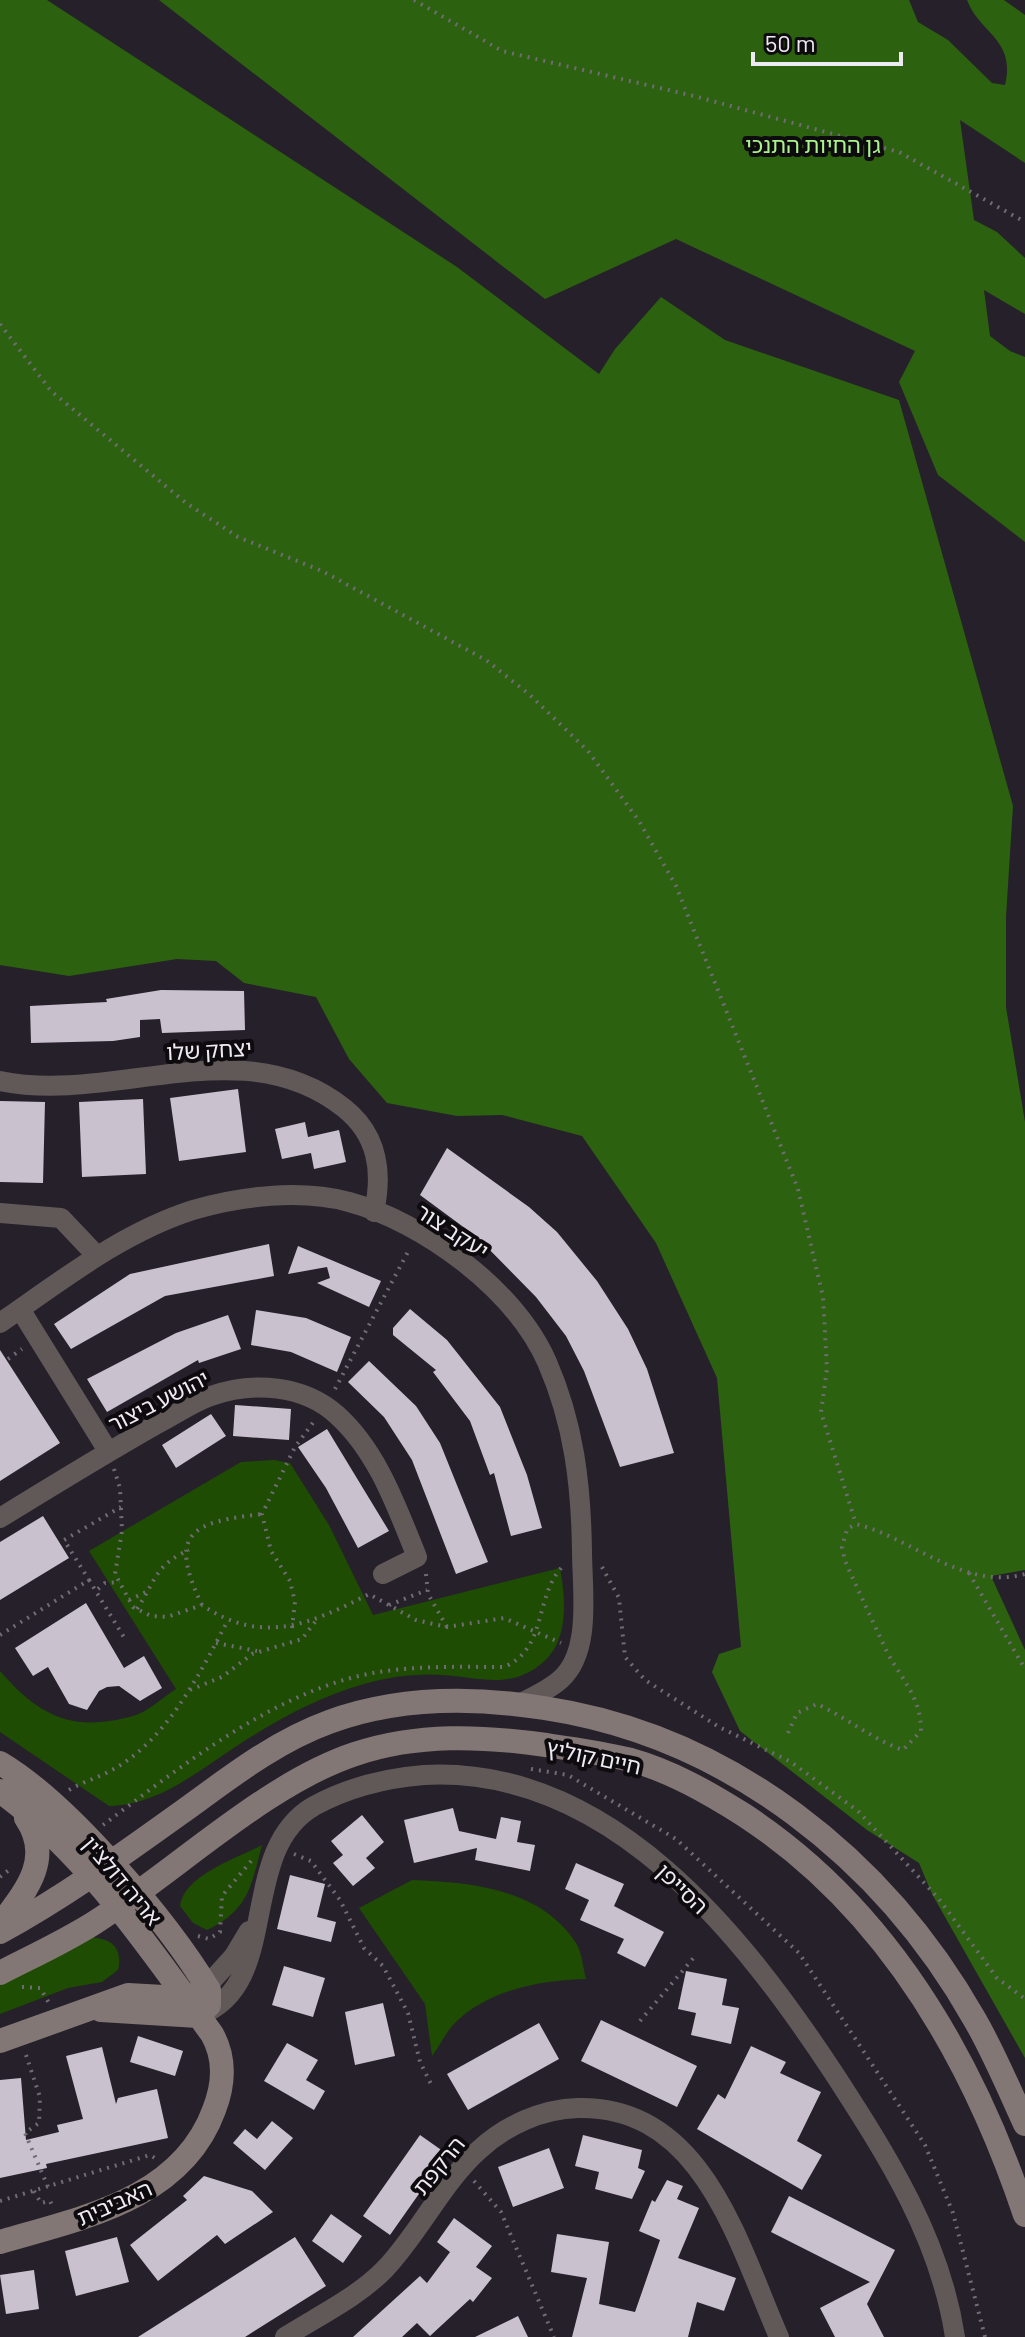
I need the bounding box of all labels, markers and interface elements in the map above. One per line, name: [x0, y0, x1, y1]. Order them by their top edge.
scale bar: [753, 16, 901, 66]
text: 50 m: [765, 28, 816, 57]
park label: גן החיות התנכי: [745, 131, 881, 157]
street label: יצחק שלו: [166, 1034, 252, 1064]
street label: יעקב צור: [412, 1197, 494, 1263]
street label: יהושע ביצור: [103, 1364, 213, 1436]
street label: חיים קוליץ: [544, 1733, 644, 1779]
street label: אריה דולצ'ין: [78, 1830, 168, 1930]
street label: הסייפן: [652, 1858, 714, 1918]
street label: הרקפת: [407, 2131, 469, 2199]
street label: האביבית: [73, 2174, 155, 2230]

